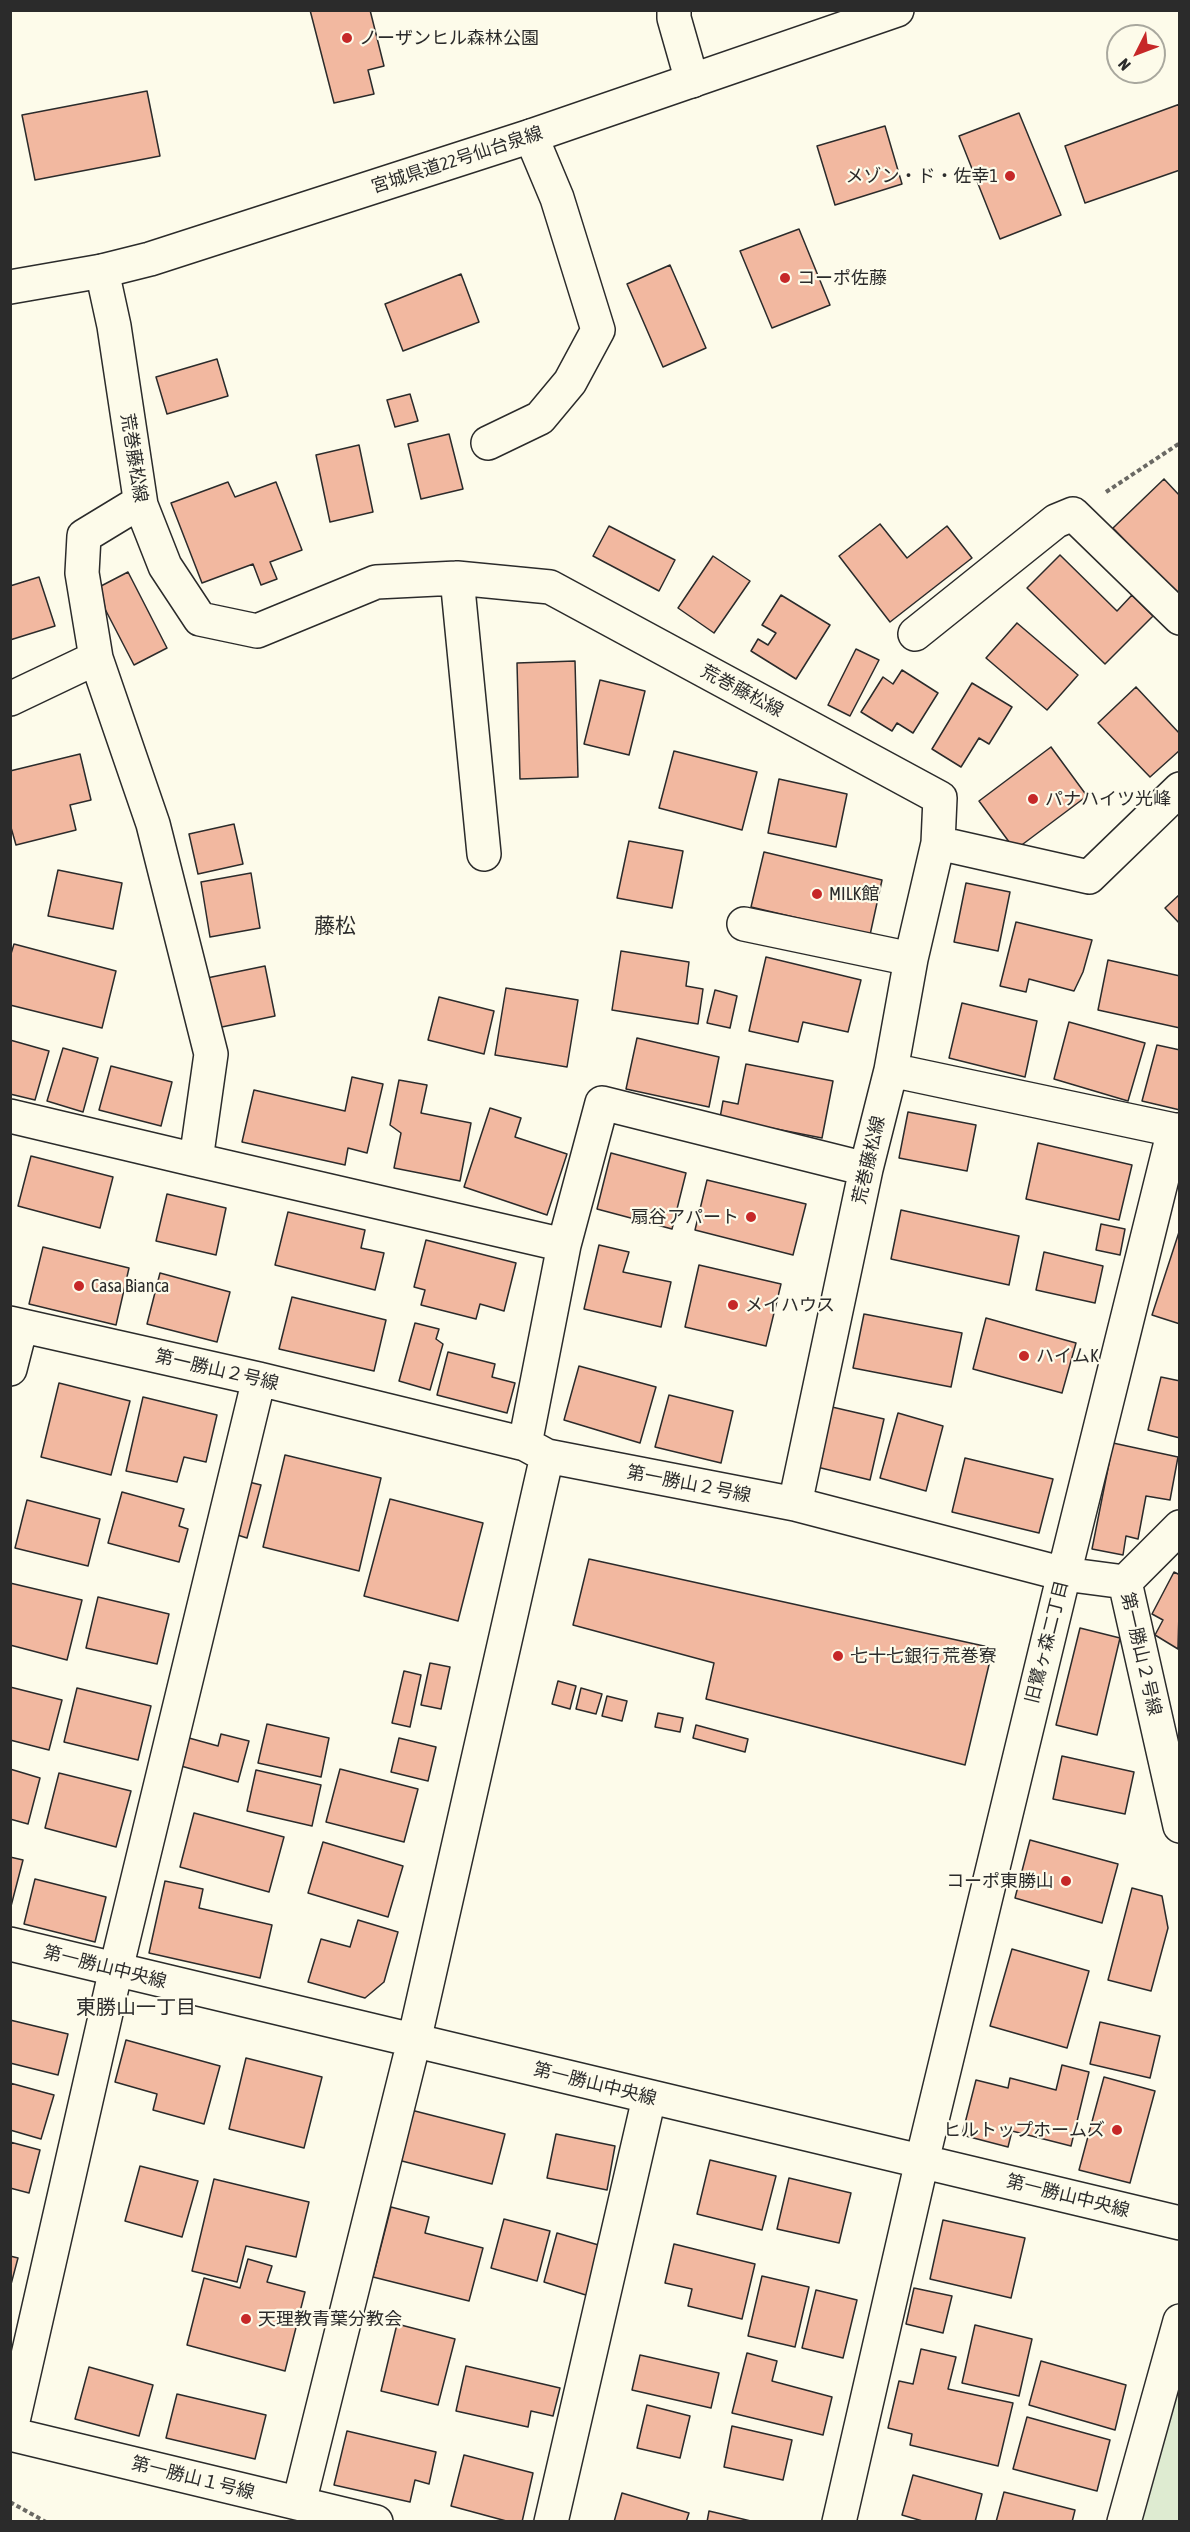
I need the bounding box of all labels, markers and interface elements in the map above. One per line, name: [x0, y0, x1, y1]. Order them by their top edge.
north arrow: [1106, 24, 1166, 84]
place label: ノーザンヒル森林公園: [359, 27, 539, 49]
marker: ノーザンヒル森林公園: [340, 31, 354, 45]
text: N: [1114, 55, 1134, 74]
street label: 宮城県道22号仙台泉線: [369, 122, 545, 198]
place label: メゾン・ド・佐幸1: [846, 165, 998, 187]
marker: メゾン・ド・佐幸1: [1003, 169, 1017, 183]
place label: コーポ佐藤: [797, 267, 887, 289]
marker: コーポ佐藤: [778, 271, 792, 285]
street label: 荒巻藤松線: [116, 412, 152, 504]
street label: 荒巻藤松線: [697, 660, 787, 722]
place label: パナハイツ光峰: [1045, 788, 1171, 810]
marker: パナハイツ光峰: [1026, 792, 1040, 806]
place label: MILK館: [829, 883, 879, 905]
marker: MILK館: [810, 887, 824, 901]
district label: 藤松: [314, 913, 356, 939]
street label: 荒巻藤松線: [848, 1114, 890, 1206]
place label: 扇谷アパート: [631, 1206, 739, 1228]
marker: 扇谷アパート: [744, 1210, 758, 1224]
place label: Casa Bianca: [91, 1275, 169, 1297]
marker: Casa Bianca: [72, 1279, 86, 1293]
place label: メイハウス: [745, 1294, 835, 1316]
marker: メイハウス: [726, 1298, 740, 1312]
street label: 第一勝山２号線: [153, 1345, 281, 1395]
place label: ハイムK: [1036, 1345, 1099, 1367]
marker: ハイムK: [1017, 1349, 1031, 1363]
street label: 第一勝山２号線: [625, 1461, 753, 1507]
street label: 旧鷺ヶ森二丁目: [1021, 1578, 1073, 1706]
street label: 第一勝山２号線: [1116, 1590, 1166, 1718]
place label: 七十七銀行 荒巻寮: [850, 1645, 996, 1667]
marker: 七十七銀行 荒巻寮: [831, 1649, 845, 1663]
place label: コーポ東勝山: [946, 1870, 1054, 1892]
marker: コーポ東勝山: [1059, 1874, 1073, 1888]
street label: 第一勝山中央線: [41, 1941, 169, 1993]
district label: 東勝山一丁目: [76, 1996, 196, 2020]
street label: 第一勝山中央線: [531, 2058, 659, 2110]
place label: ヒルトップホームズ: [943, 2119, 1105, 2141]
marker: ヒルトップホームズ: [1110, 2123, 1124, 2137]
street label: 第一勝山中央線: [1004, 2170, 1132, 2222]
place label: 天理教青葉分教会: [258, 2308, 402, 2330]
marker: 天理教青葉分教会: [239, 2312, 253, 2326]
street label: 第一勝山１号線: [129, 2452, 257, 2504]

